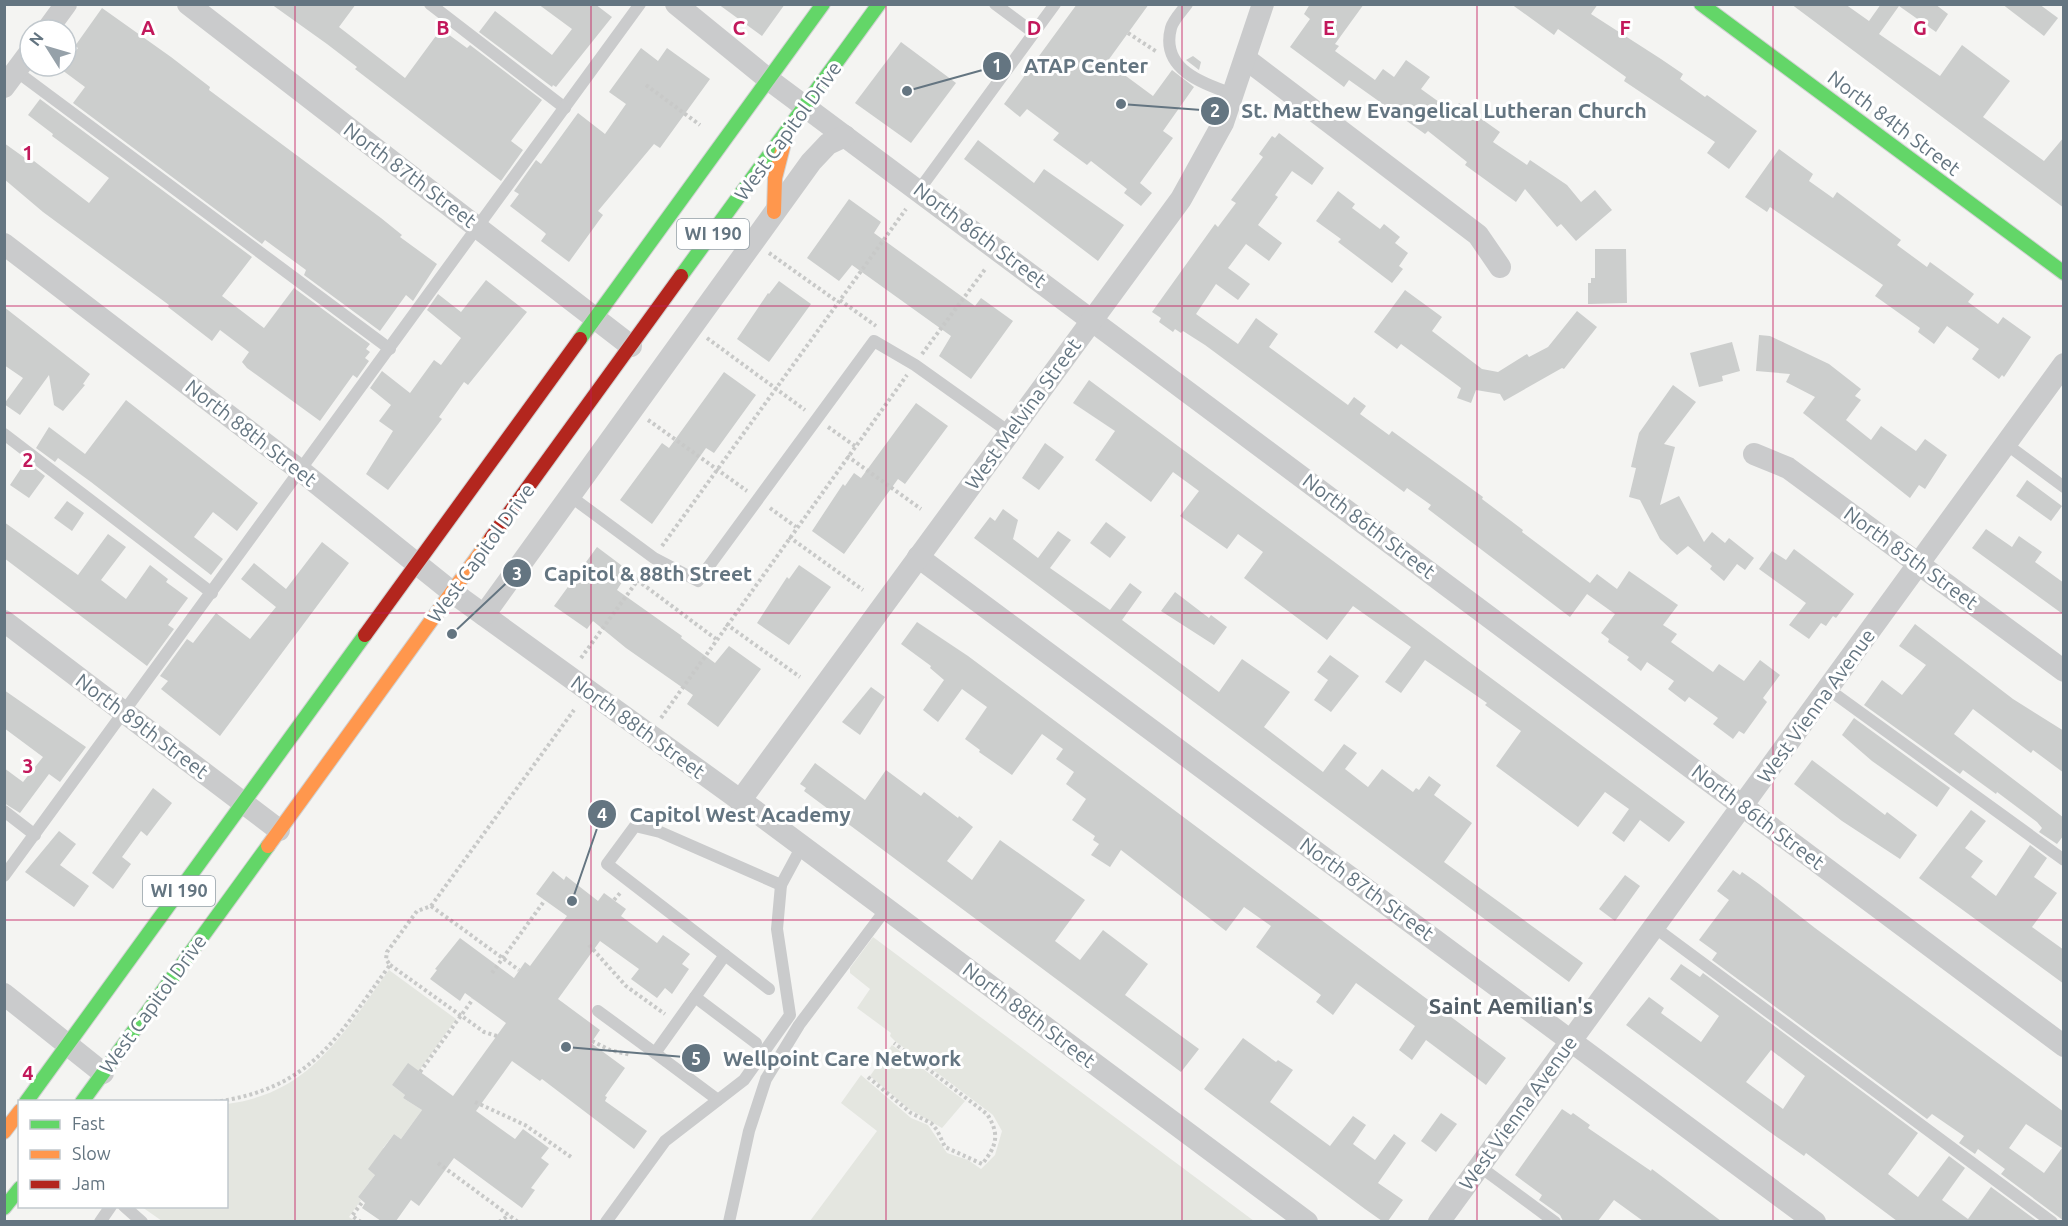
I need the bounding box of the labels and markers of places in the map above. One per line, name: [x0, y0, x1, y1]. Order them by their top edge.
callout: ATAP Center: [982, 46, 1160, 85]
callout: St. Matthew Evangelical Lutheran Church: [1200, 91, 1659, 130]
callout: Capitol & 88th Street: [502, 554, 764, 593]
callout: Capitol West Academy: [587, 795, 862, 834]
callout: Wellpoint Care Network: [681, 1039, 973, 1078]

